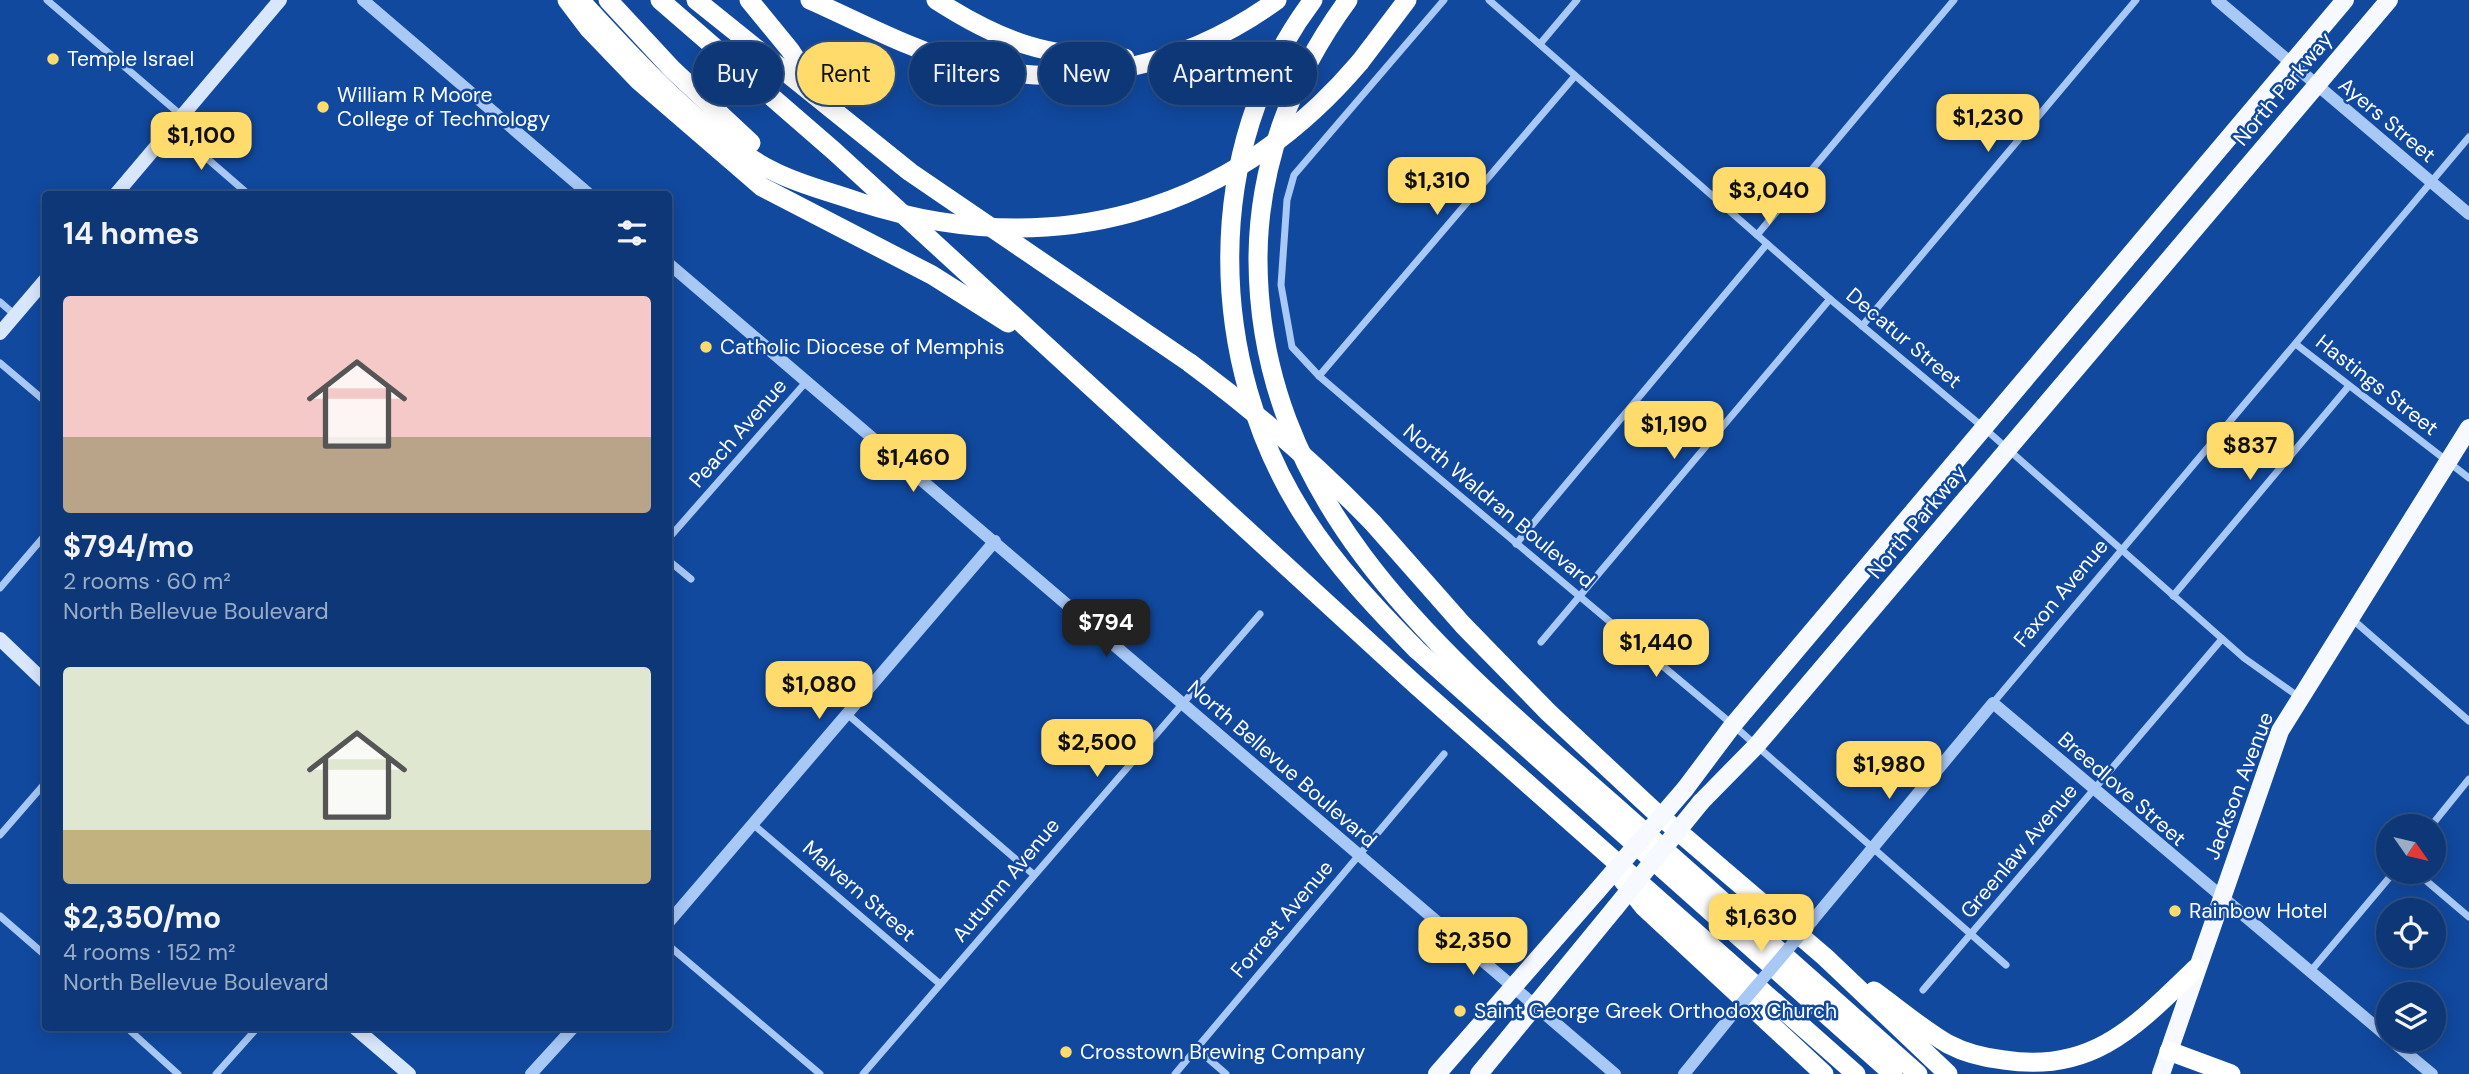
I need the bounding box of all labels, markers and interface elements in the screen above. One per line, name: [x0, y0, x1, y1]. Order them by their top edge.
street label: North Parkway: [2227, 26, 2339, 152]
chip: Buy: [693, 42, 783, 105]
chip: Rent: [797, 42, 895, 105]
chip: Filters: [909, 42, 1025, 105]
chip: New: [1039, 42, 1135, 105]
chip: Apartment: [1149, 42, 1317, 105]
place label: Temple Israel: [67, 45, 194, 73]
marker: Temple Israel: [45, 51, 61, 67]
street label: Ayers Street: [2333, 71, 2441, 169]
place label: William R Moore College of Technology: [337, 81, 551, 133]
pin: $1,230: [1931, 94, 2045, 154]
marker: William R Moore College of Technology: [315, 99, 331, 115]
text: $1,230: [1952, 102, 2024, 132]
pin: $1,100: [144, 113, 258, 172]
text: $1,100: [167, 120, 235, 150]
pin: $1,310: [1380, 158, 1494, 217]
text: $1,310: [1404, 165, 1470, 195]
pin: $3,040: [1712, 168, 1826, 227]
text: $3,040: [1729, 175, 1809, 205]
text: 14 homes: [63, 214, 200, 253]
icon: filters: [613, 214, 651, 252]
street label: Decatur Street: [1840, 281, 1968, 395]
street label: Hastings Street: [2310, 328, 2444, 442]
place label: Catholic Diocese of Memphis: [720, 333, 1005, 361]
marker: Catholic Diocese of Memphis: [698, 339, 714, 355]
icon: home: [294, 341, 420, 467]
street label: Peach Avenue: [683, 372, 793, 493]
pin: $1,190: [1617, 402, 1731, 461]
text: $1,190: [1640, 409, 1708, 439]
street label: North Waldran Boulevard: [1397, 418, 1601, 594]
pin: $837: [2209, 422, 2291, 482]
text: $837: [2223, 430, 2277, 460]
pin: $1,460: [856, 434, 970, 494]
text: $1,460: [876, 442, 950, 472]
street label: North Parkway: [1861, 459, 1973, 585]
text: $794/mo: [63, 527, 194, 566]
street label: Faxon Avenue: [2007, 533, 2115, 653]
text: 2 rooms · 60 m²: [63, 566, 231, 596]
text: North Bellevue Boulevard: [63, 596, 329, 626]
pin: $794: [1065, 600, 1147, 659]
text: $794: [1078, 607, 1134, 637]
pin: $1,440: [1599, 620, 1713, 679]
text: $1,440: [1619, 627, 1693, 657]
pin: $1,080: [762, 662, 876, 721]
text: $1,080: [782, 669, 856, 699]
street label: North Bellevue Boulevard: [1181, 674, 1383, 854]
street label: Jackson Avenue: [2198, 708, 2280, 864]
icon: home: [294, 712, 420, 838]
pin: $2,500: [1040, 720, 1154, 779]
street label: Breedlove Street: [2052, 726, 2192, 852]
text: $2,500: [1057, 727, 1137, 757]
pin: $1,980: [1832, 742, 1946, 801]
text: $1,980: [1852, 749, 1926, 779]
street label: Greenlaw Avenue: [1954, 778, 2084, 924]
street label: Autumn Avenue: [946, 812, 1066, 948]
north arrow: [2376, 814, 2446, 884]
map controls: [2376, 814, 2446, 1052]
street label: Malvern Street: [797, 834, 921, 948]
street label: Forrest Avenue: [1224, 854, 1340, 984]
pin: $1,630: [1704, 894, 1818, 954]
place label: Rainbow Hotel: [2189, 897, 2327, 925]
text: $2,350/mo: [63, 898, 221, 937]
button: locate: [2376, 898, 2446, 968]
text: $1,630: [1725, 902, 1797, 932]
marker: Rainbow Hotel: [2167, 903, 2183, 919]
pin: $2,350: [1416, 918, 1530, 977]
text: $2,350: [1434, 925, 1512, 955]
text: 4 rooms · 152 m²: [63, 937, 236, 967]
text: North Bellevue Boulevard: [63, 967, 329, 997]
button: layers: [2376, 982, 2446, 1052]
place label: Saint George Greek Orthodox Church: [1474, 997, 1837, 1025]
marker: Saint George Greek Orthodox Church: [1452, 1003, 1468, 1019]
place label: Crosstown Brewing Company: [1080, 1038, 1366, 1066]
marker: Crosstown Brewing Company: [1058, 1044, 1074, 1060]

